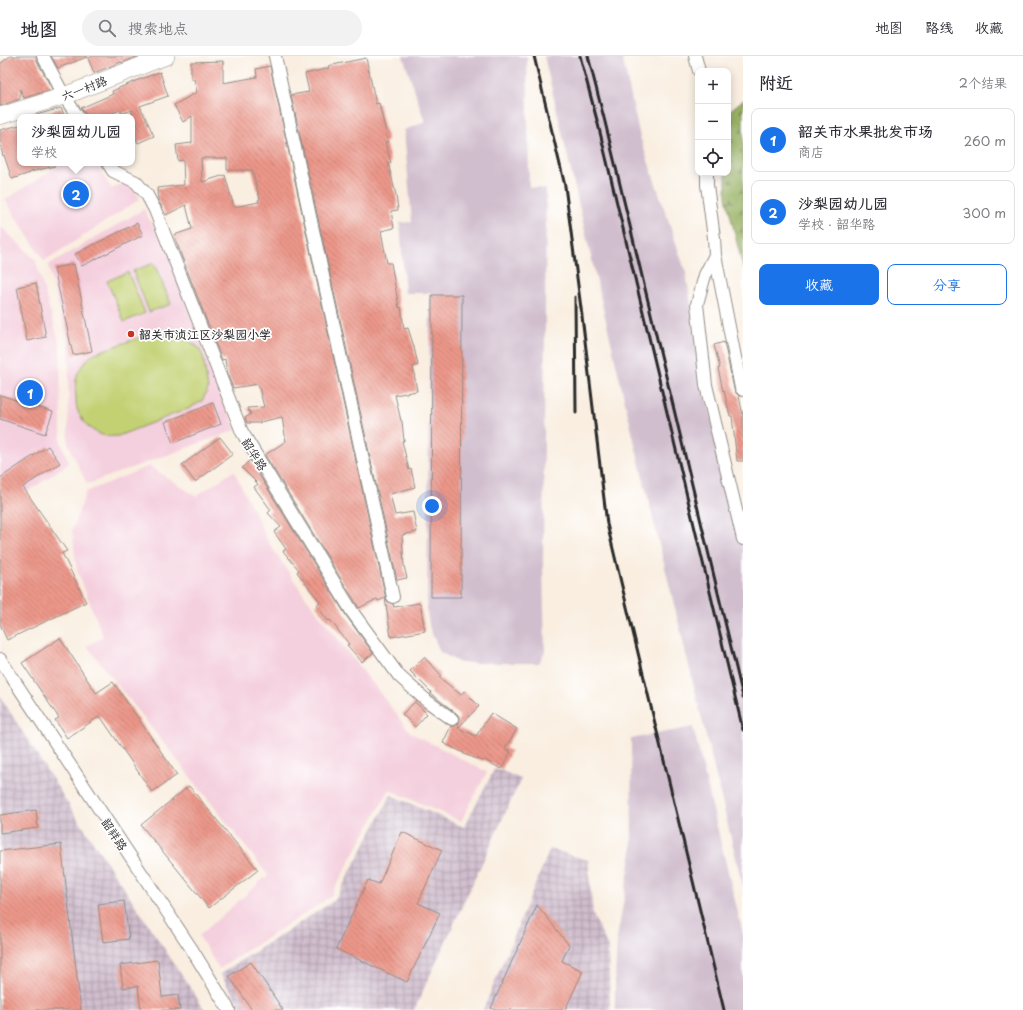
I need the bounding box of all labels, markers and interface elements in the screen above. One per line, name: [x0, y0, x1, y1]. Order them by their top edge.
search box: [82, 10, 362, 46]
text: 地图: [20, 14, 58, 42]
text: 搜索地点: [128, 16, 188, 39]
icon: search: [96, 17, 118, 39]
text: 地图: [875, 17, 903, 38]
text: 路线: [925, 17, 953, 38]
text: 收藏: [975, 17, 1003, 38]
map controls: [695, 68, 731, 176]
button: +: [695, 68, 731, 104]
text: 附近: [759, 69, 793, 95]
street label: 六一村路: [58, 71, 110, 105]
text: 2个结果: [959, 73, 1007, 92]
button: −: [695, 104, 731, 140]
popup: [17, 114, 135, 166]
text: 沙梨园幼儿园: [31, 119, 121, 142]
text: 韶关市水果批发市场: [798, 119, 933, 142]
text: 1: [770, 131, 776, 150]
text: 260 m: [964, 131, 1006, 150]
button: locate: [695, 140, 731, 176]
text: 学校: [31, 142, 57, 161]
text: 商店: [798, 142, 824, 161]
pin: 2: [63, 179, 89, 209]
text: 沙梨园幼儿园: [798, 191, 888, 214]
text: 2: [768, 203, 778, 222]
text: 300 m: [962, 203, 1006, 222]
text: 学校 · 韶华路: [798, 214, 875, 233]
button: 收藏: [759, 264, 879, 305]
button: 分享: [887, 264, 1007, 305]
place label: 韶关市浈江区沙梨园小学: [139, 325, 271, 343]
marker: 韶关市浈江区沙梨园小学: [126, 329, 136, 339]
pin: 1: [17, 378, 43, 408]
street label: 韶华路: [238, 434, 272, 474]
your location: [422, 496, 442, 516]
street label: 韶祥路: [98, 814, 132, 854]

